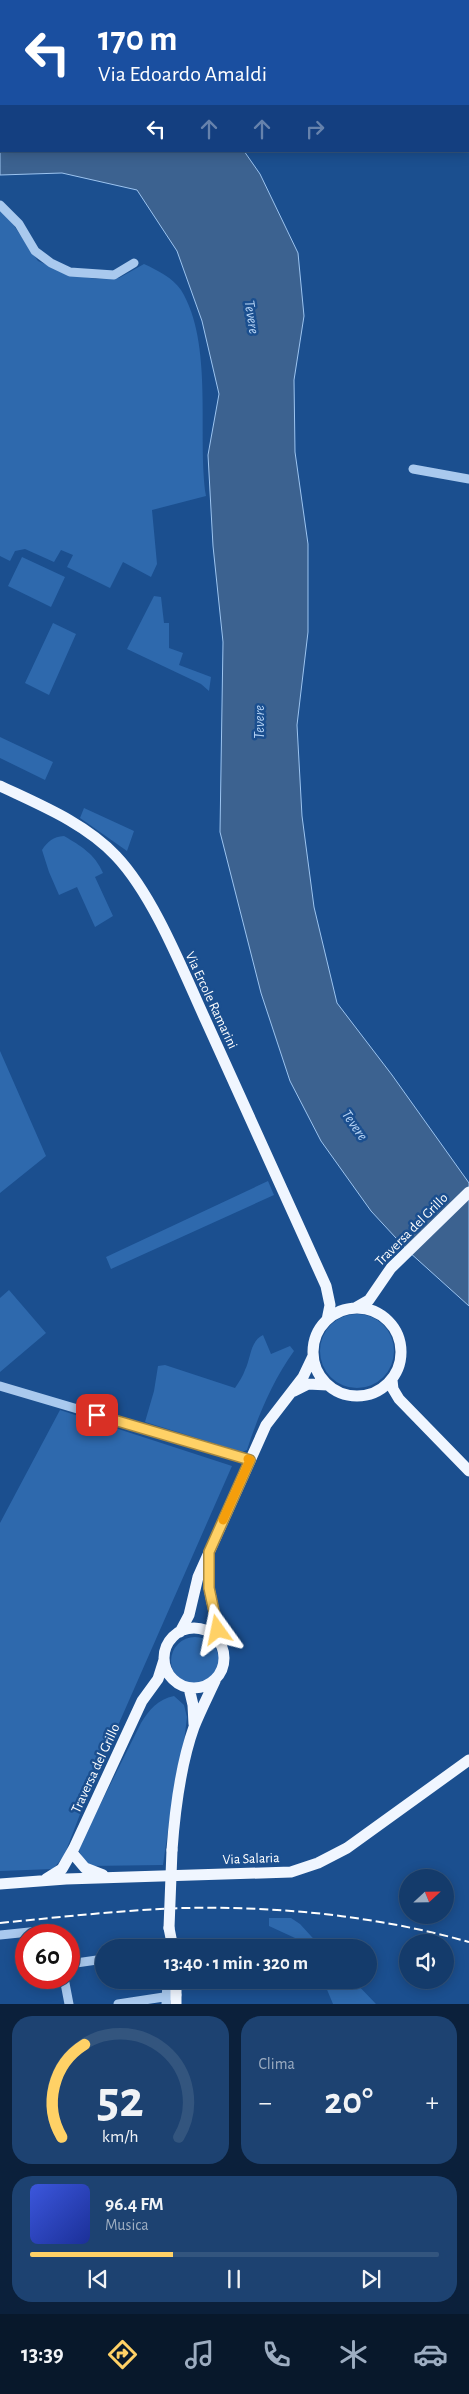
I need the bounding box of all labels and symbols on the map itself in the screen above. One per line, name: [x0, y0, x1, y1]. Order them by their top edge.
water label: Tevere: [241, 299, 262, 335]
water label: Tevere: [252, 705, 267, 739]
street label: Via Ercole Ramarini: [182, 950, 240, 1051]
water label: Tevere: [339, 1107, 371, 1144]
street label: Traversa del Grillo: [373, 1191, 451, 1269]
pin: [76, 1394, 118, 1436]
position arrow: [191, 1603, 243, 1655]
street label: Traversa del Grillo: [69, 1722, 123, 1815]
street label: Via Salaria: [222, 1851, 280, 1867]
north arrow: [399, 1869, 454, 1924]
speed limit sign: 60: [15, 1924, 80, 1989]

